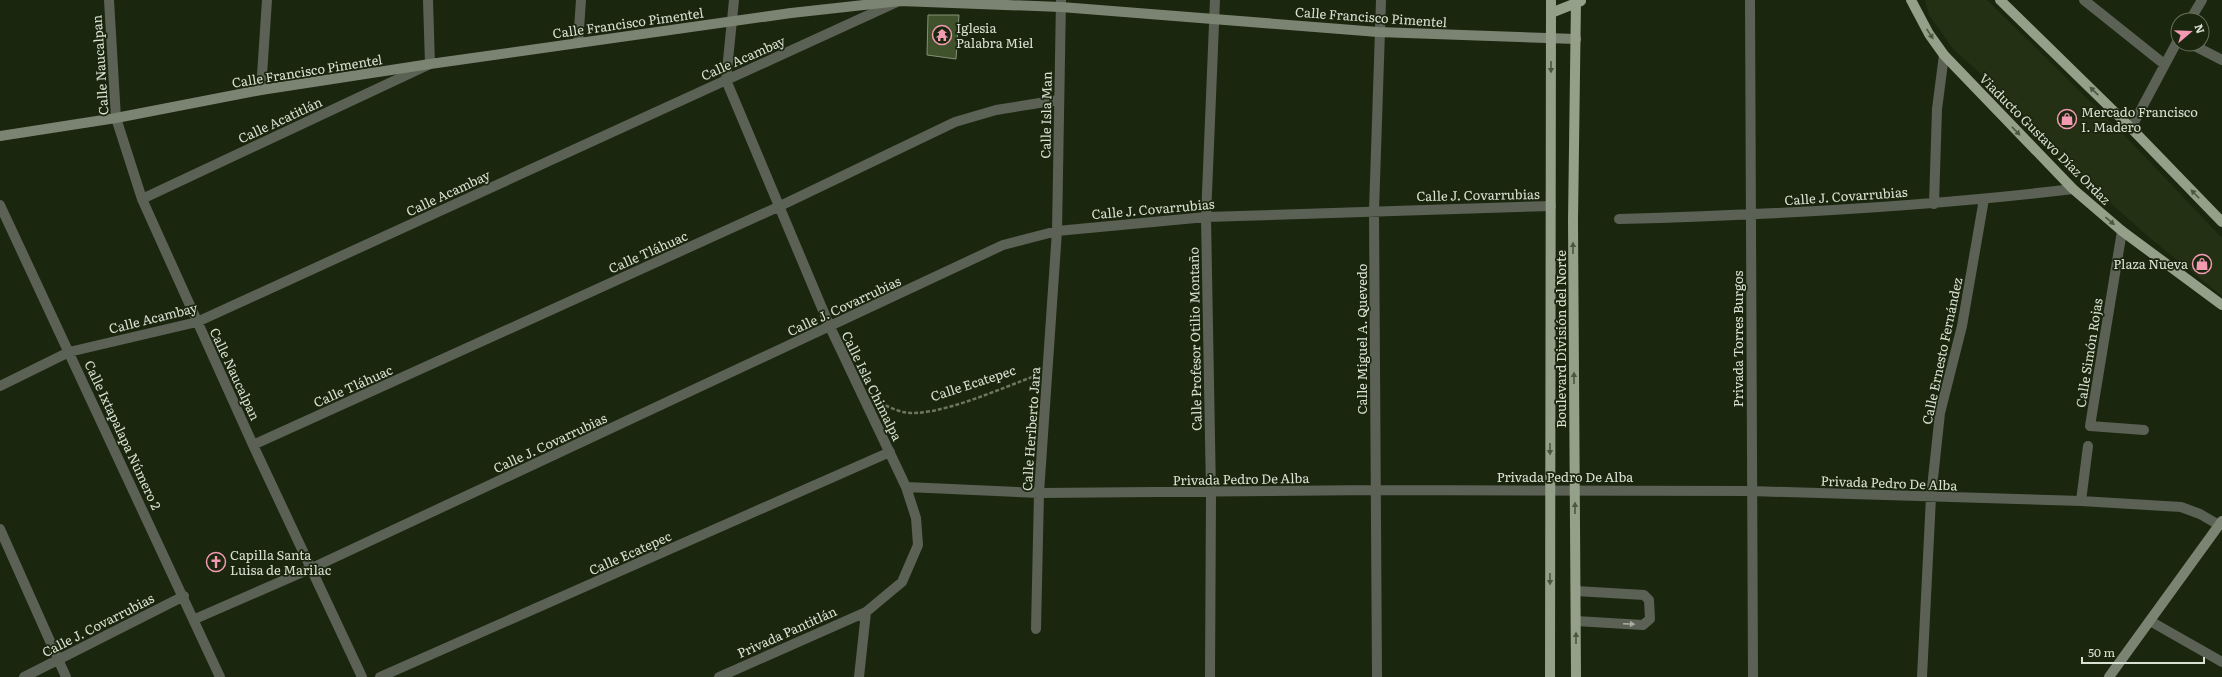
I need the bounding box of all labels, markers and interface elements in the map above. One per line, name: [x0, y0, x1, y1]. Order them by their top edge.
street label: Calle Francisco Pimentel: [551, 2, 705, 42]
street label: Calle Francisco Pimentel: [1294, 2, 1448, 31]
north arrow: [2170, 12, 2210, 52]
street label: Calle Naucalpan: [86, 14, 112, 116]
place label: Iglesia Palabra Miel: [956, 18, 1034, 52]
text: N: [2191, 21, 2209, 35]
temple icon: Iglesia Palabra Miel: [931, 24, 953, 46]
one-way arrow: [1926, 29, 1934, 39]
street label: Calle Acambay: [698, 30, 789, 85]
street label: Calle Francisco Pimentel: [230, 49, 384, 92]
one-way arrow: [1548, 61, 1554, 74]
street label: Viaducto Gustavo Díaz Ordaz: [1975, 69, 2115, 209]
street label: Calle Isla Man: [1035, 71, 1056, 159]
one-way arrow: [2089, 87, 2099, 96]
street label: Calle Acatitlán: [235, 92, 325, 147]
place label: Mercado Francisco I. Madero: [2081, 102, 2198, 136]
shop icon: Mercado Francisco I. Madero: [2056, 108, 2078, 130]
one-way arrow: [2011, 126, 2021, 136]
street label: Calle Acambay: [403, 165, 493, 220]
street label: Calle J. Covarrubias: [1784, 182, 1908, 209]
street label: Calle J. Covarrubias: [1416, 184, 1540, 205]
one-way arrow: [2190, 189, 2200, 199]
street label: Calle J. Covarrubias: [1091, 194, 1215, 223]
one-way arrow: [2105, 216, 2115, 225]
street label: Calle Tláhuac: [605, 225, 691, 277]
one-way arrow: [1570, 241, 1576, 254]
street label: Calle Profesor Otilio Montaño: [1183, 247, 1206, 431]
street label: Boulevard División del Norte: [1551, 250, 1570, 428]
shop icon: Plaza Nueva: [2191, 253, 2213, 275]
place label: Plaza Nueva: [2113, 254, 2188, 273]
street label: Calle Miguel A. Quevedo: [1352, 263, 1371, 414]
street label: Calle J. Covarrubias: [784, 271, 904, 340]
street label: Privada Torres Burgos: [1728, 271, 1747, 407]
street label: Calle Ernesto Fernández: [1917, 276, 1966, 426]
street label: Calle Acambay: [107, 297, 200, 338]
street label: Calle Simón Rojas: [2070, 297, 2107, 409]
street label: Calle Naucalpan: [206, 324, 265, 424]
street label: Calle Isla Chimalpa: [838, 328, 907, 444]
street label: Calle Ixtapalapa Número 2: [80, 357, 167, 513]
street label: Calle Tláhuac: [310, 359, 396, 411]
street label: Calle Ecatepec: [928, 360, 1018, 405]
street label: Calle Heriberto Jara: [1017, 366, 1044, 492]
one-way arrow: [1571, 371, 1577, 384]
street label: Calle J. Covarrubias: [490, 408, 610, 477]
one-way arrow: [1547, 443, 1553, 456]
street label: Privada Pedro De Alba: [1497, 467, 1633, 486]
street label: Privada Pedro De Alba: [1172, 468, 1310, 489]
street label: Privada Pedro De Alba: [1820, 471, 1958, 494]
one-way arrow: [1572, 501, 1578, 514]
street label: Calle Ecatepec: [586, 526, 674, 579]
place label: Capilla Santa Luisa de Marilac: [230, 545, 332, 579]
church icon: Capilla Santa Luisa de Marilac: [205, 551, 227, 573]
one-way arrow: [1547, 573, 1553, 586]
street label: Calle J. Covarrubias: [38, 588, 157, 661]
street label: Privada Pantitlán: [734, 601, 840, 662]
one-way arrow: [1623, 620, 1635, 627]
one-way arrow: [1573, 631, 1579, 644]
scale bar: [2082, 639, 2204, 665]
text: 50 m: [2088, 643, 2115, 661]

